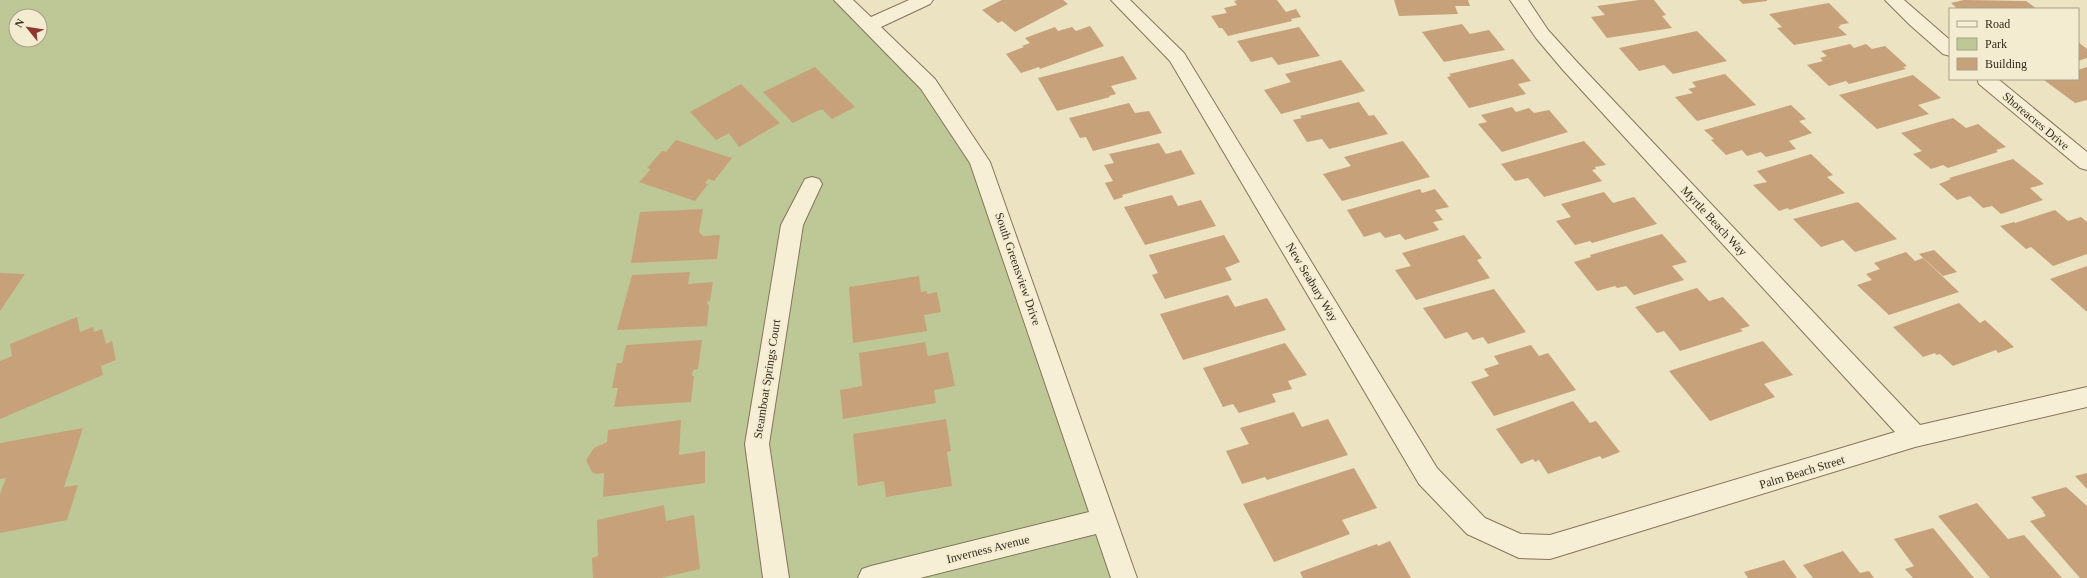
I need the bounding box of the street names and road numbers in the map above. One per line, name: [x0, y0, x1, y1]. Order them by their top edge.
street label: Shoreacres Drive: [2000, 89, 2072, 153]
street label: Myrtle Beach Way: [1678, 183, 1750, 259]
street label: South Greensview Drive: [992, 211, 1044, 327]
street label: New Seabury Way: [1283, 240, 1341, 324]
street label: Steamboat Springs Court: [751, 318, 783, 440]
street label: Palm Beach Street: [1758, 452, 1847, 492]
street label: Inverness Avenue: [945, 532, 1031, 566]

